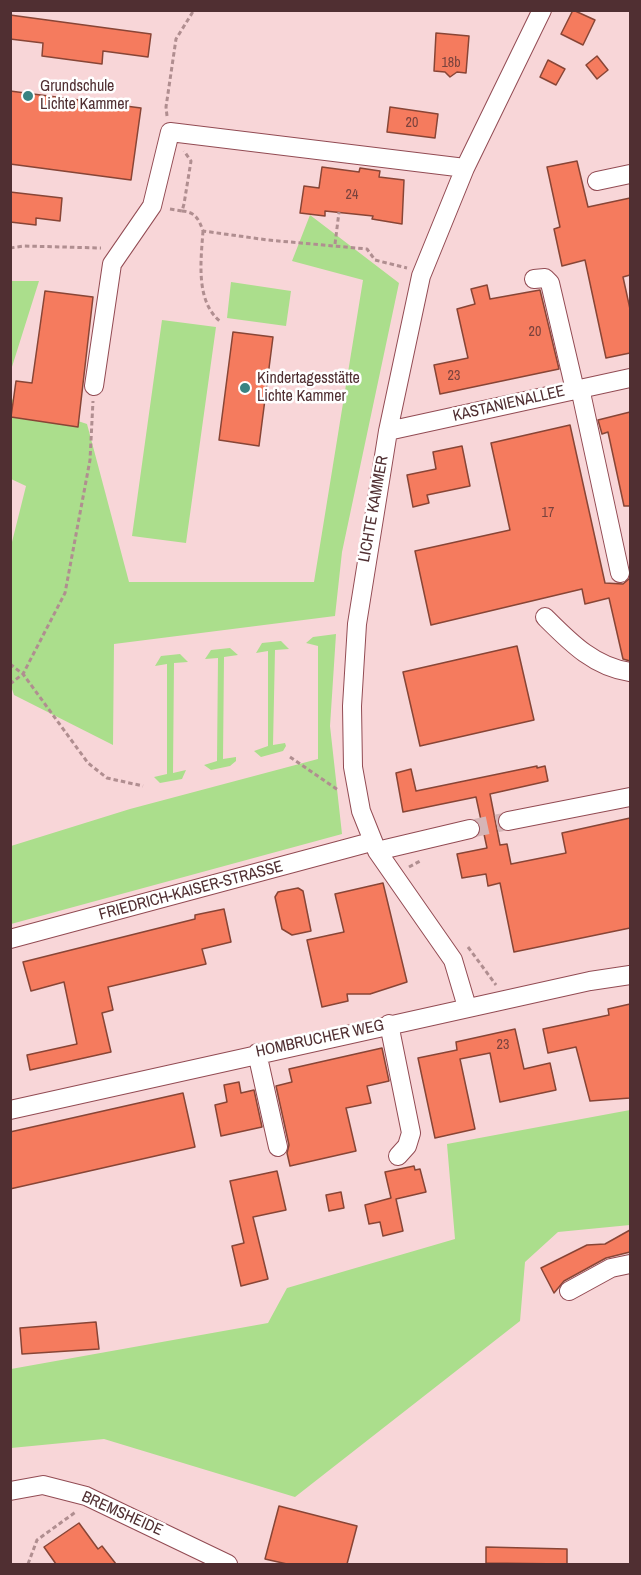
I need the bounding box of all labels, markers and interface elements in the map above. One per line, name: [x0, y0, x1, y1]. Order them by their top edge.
house number: 18b: [441, 55, 461, 71]
place label: Grundschule Lichte Kammer: [40, 77, 129, 115]
marker: Grundschule Lichte Kammer: [21, 89, 35, 103]
house number: 20: [406, 115, 418, 131]
house number: 24: [346, 187, 358, 203]
house number: 20: [529, 324, 541, 340]
house number: 23: [448, 368, 460, 384]
place label: Kindertagesstätte Lichte Kammer: [257, 369, 360, 407]
marker: Kindertagesstätte Lichte Kammer: [238, 381, 252, 395]
street label: KASTANIENALLEE: [451, 382, 567, 426]
street label: LICHTE KAMMER: [355, 454, 393, 564]
house number: 17: [542, 505, 554, 521]
street label: FRIEDRICH-KAISER-STRASSE: [97, 857, 285, 925]
street label: HOMBRUCHER WEG: [254, 1016, 386, 1062]
house number: 23: [497, 1037, 509, 1053]
street label: BREMSHEIDE: [78, 1488, 166, 1540]

